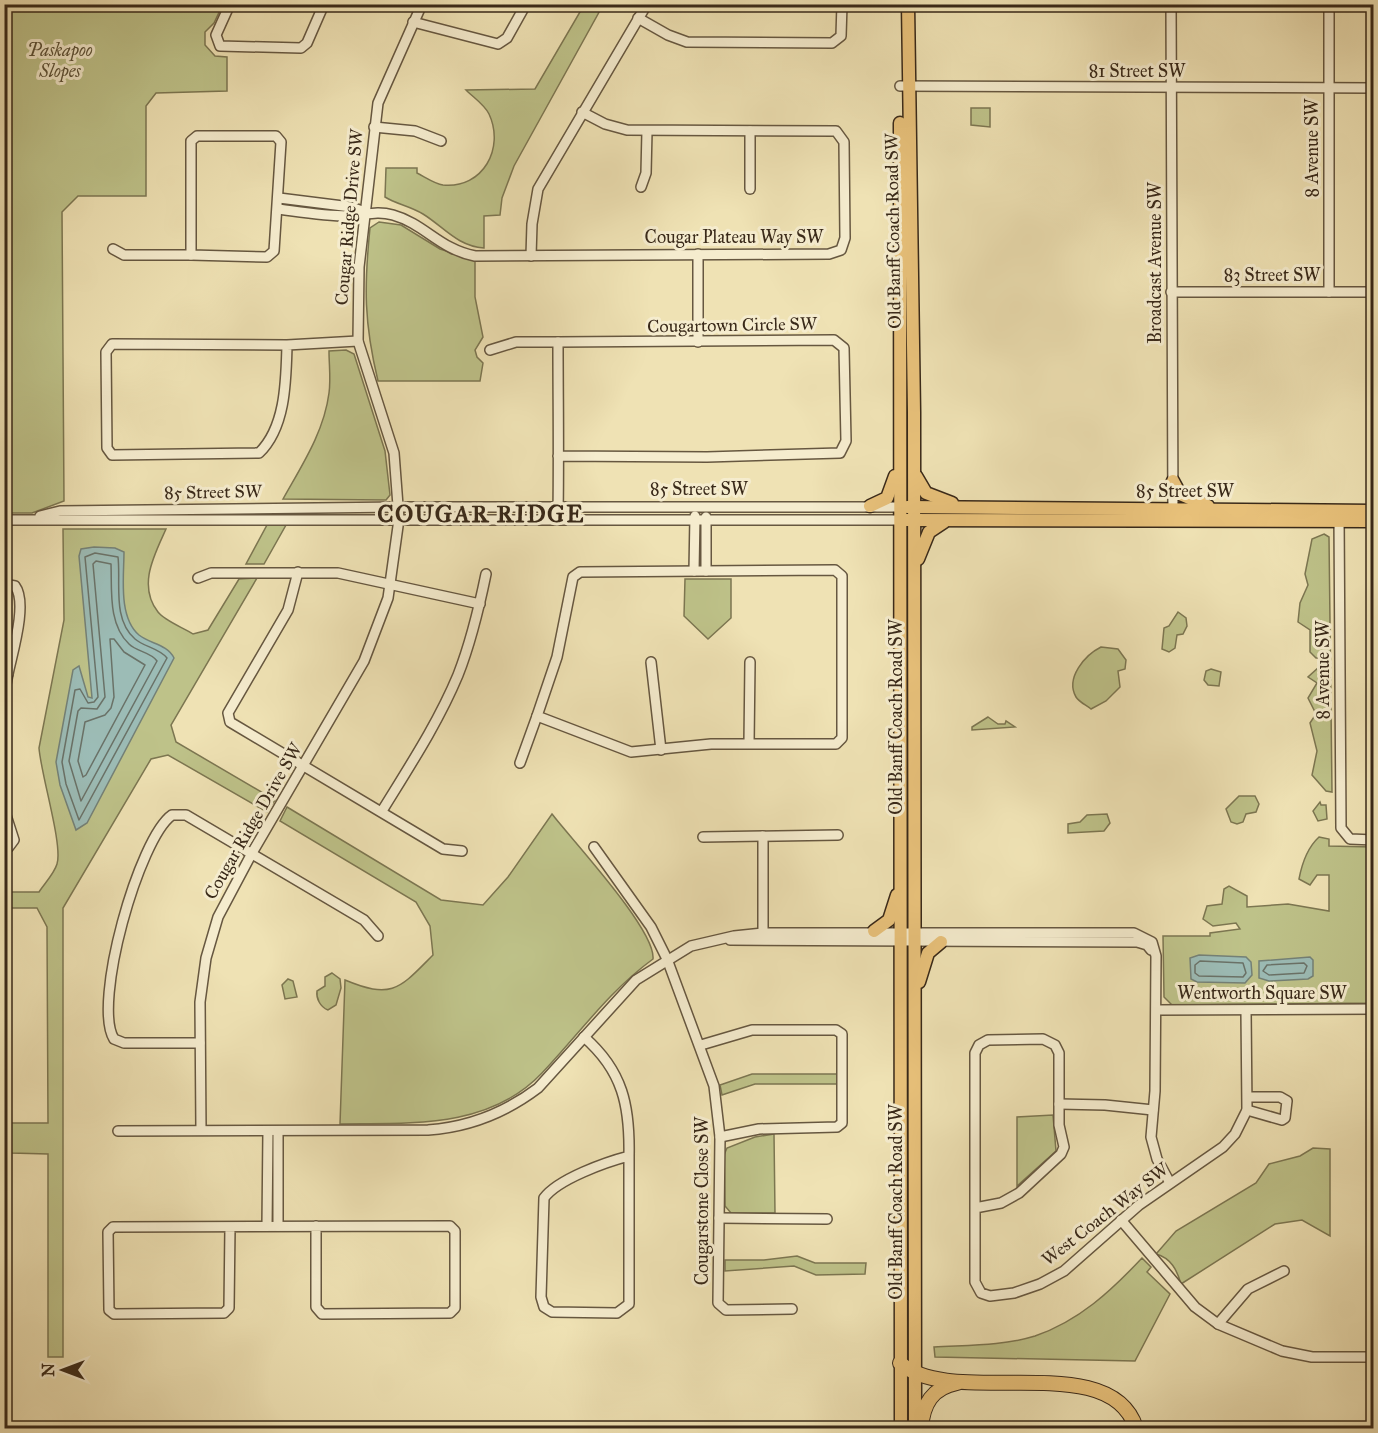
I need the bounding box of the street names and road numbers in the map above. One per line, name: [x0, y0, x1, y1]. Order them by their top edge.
street label: 81 Street SW: [1089, 60, 1186, 82]
street label: 8 Avenue SW: [1301, 98, 1323, 197]
street label: Cougar Ridge Drive SW: [330, 127, 369, 306]
street label: Old Banff Coach Road SW: [880, 132, 906, 329]
street label: Broadcast Avenue SW: [1144, 181, 1166, 344]
street label: Cougar Plateau Way SW: [645, 226, 824, 249]
street label: 83 Street SW: [1224, 264, 1321, 286]
street label: Cougartown Circle SW: [647, 313, 818, 338]
street label: 85 Street SW: [650, 478, 749, 500]
street label: 85 Street SW: [164, 480, 263, 504]
street label: 85 Street SW: [1136, 480, 1235, 502]
street label: Old Banff Coach Road SW: [885, 618, 907, 815]
street label: 8 Avenue SW: [1312, 620, 1334, 719]
street label: Cougar Ridge Drive SW: [199, 738, 308, 904]
street label: Wentworth Square SW: [1177, 982, 1348, 1005]
street label: Old Banff Coach Road SW: [885, 1103, 907, 1300]
street label: Cougarstone Close SW: [691, 1116, 714, 1285]
street label: West Coach Way SW: [1037, 1157, 1173, 1270]

